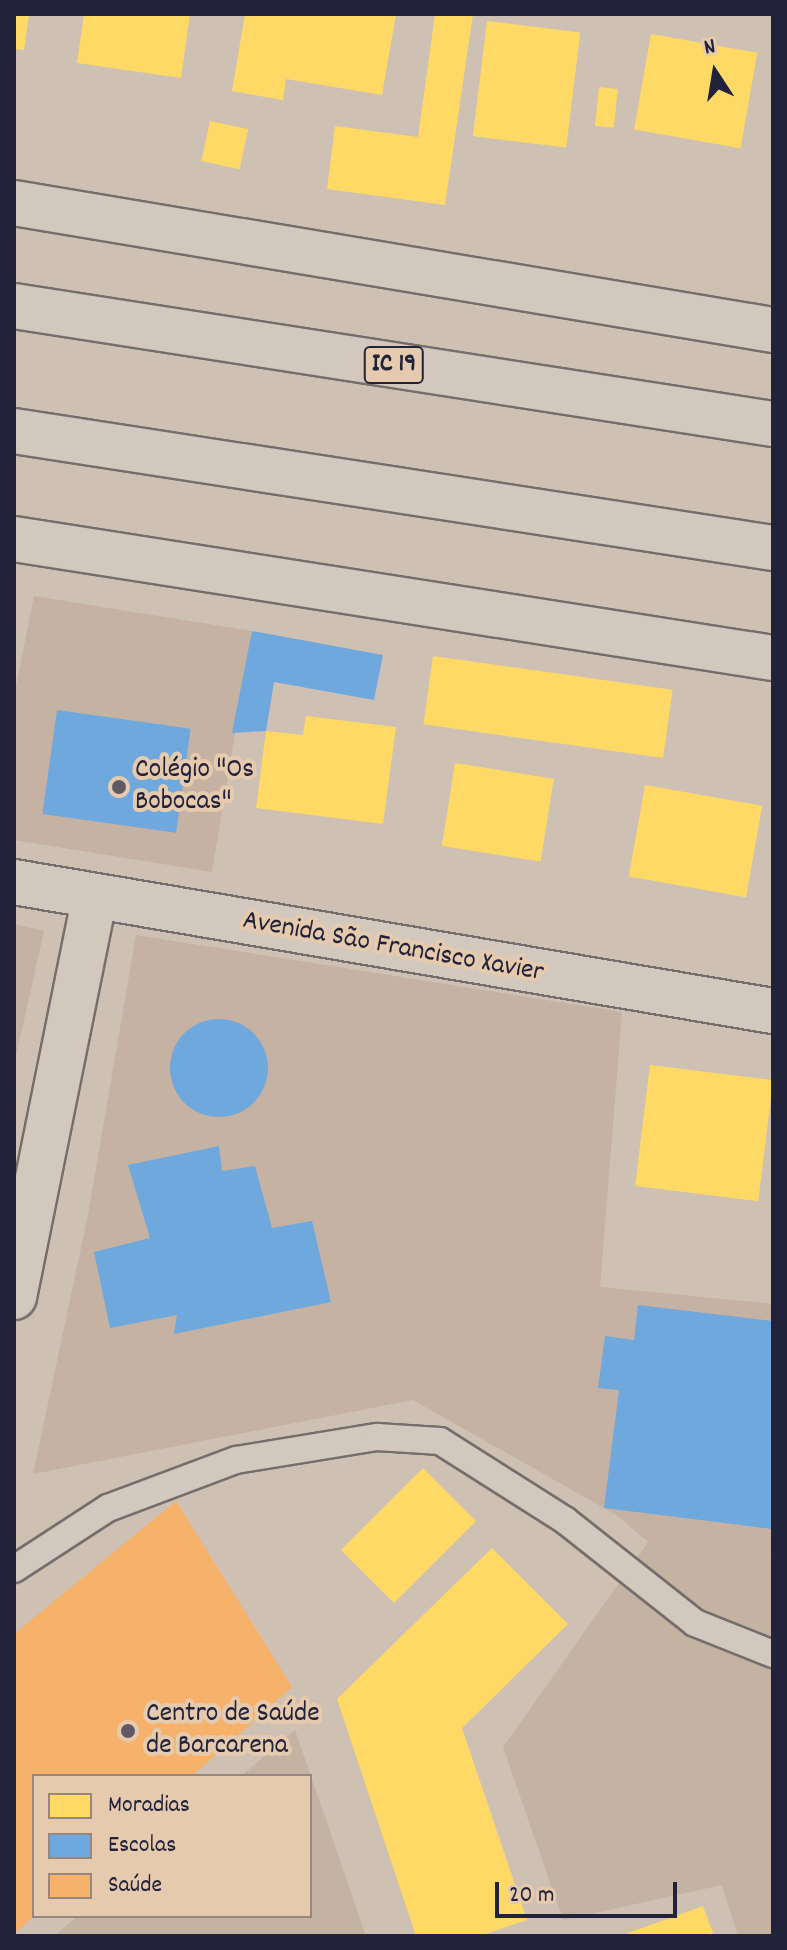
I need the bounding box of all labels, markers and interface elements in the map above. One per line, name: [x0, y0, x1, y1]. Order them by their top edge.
north arrow: [675, 32, 755, 112]
text: N: [701, 32, 718, 64]
road number: IC 19: [362, 343, 426, 387]
place label: Colégio "Os Bobocas": [135, 754, 254, 820]
marker: Colégio "Os Bobocas": [110, 778, 128, 796]
street label: Avenida São Francisco Xavier: [240, 905, 546, 991]
place label: Centro de Saúde de Barcarena: [146, 1698, 320, 1764]
marker: Centro de Saúde de Barcarena: [117, 1720, 139, 1742]
legend: [32, 1774, 312, 1918]
text: Moradias: [108, 1789, 190, 1823]
text: Escolas: [108, 1829, 176, 1863]
scale bar: [499, 1866, 681, 1916]
text: Saúde: [108, 1869, 162, 1903]
text: 20 m: [509, 1879, 555, 1913]

